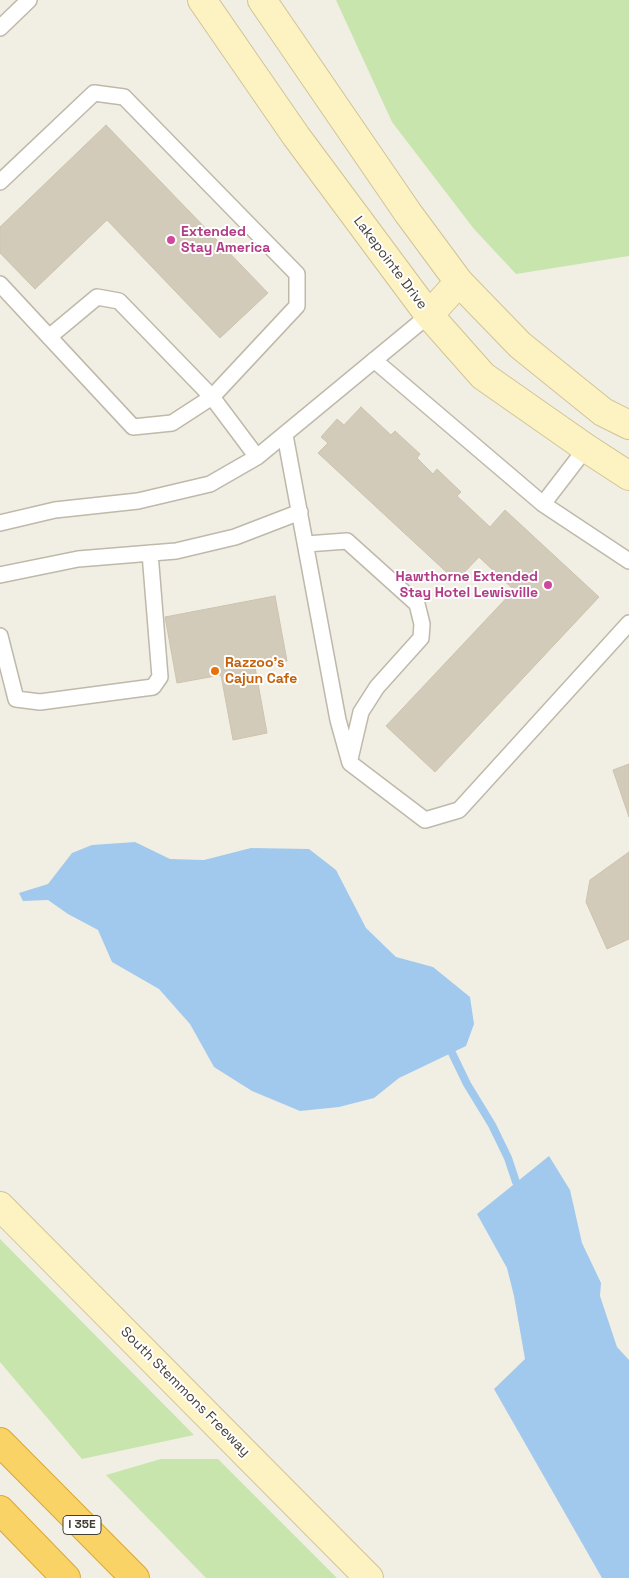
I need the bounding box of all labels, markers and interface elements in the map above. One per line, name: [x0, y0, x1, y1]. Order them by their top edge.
street label: Lakepointe Drive: [350, 213, 430, 313]
place label: Extended Stay America: [181, 224, 270, 256]
marker: Extended Stay America: [165, 234, 177, 246]
place label: Hawthorne Extended Stay Hotel Lewisville: [396, 569, 538, 602]
marker: Hawthorne Extended Stay Hotel Lewisville: [542, 579, 554, 591]
place label: Razzoo's Cajun Cafe: [225, 655, 297, 688]
marker: Razzoo's Cajun Cafe: [209, 665, 221, 677]
street label: South Stemmons Freeway: [117, 1324, 253, 1460]
road number: I 35E: [63, 1516, 101, 1534]

